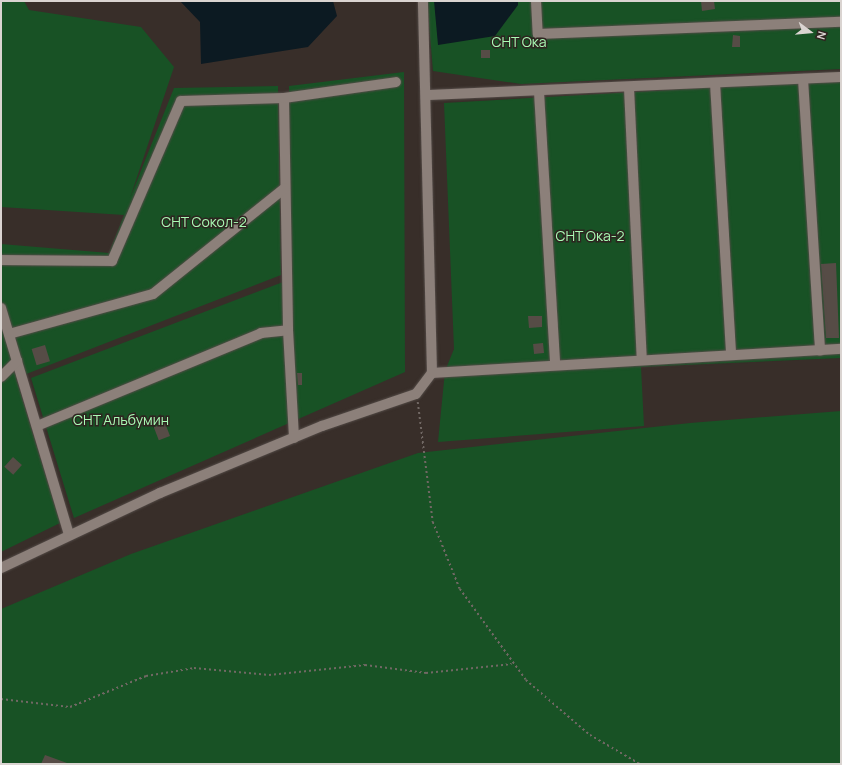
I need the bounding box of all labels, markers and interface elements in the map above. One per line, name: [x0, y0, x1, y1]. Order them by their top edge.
north arrow: [790, 12, 830, 52]
text: N: [814, 30, 830, 41]
park label: СНТ Ока: [491, 34, 547, 50]
park label: СНТ Сокол-2: [161, 214, 247, 230]
park label: СНТ Ока-2: [555, 228, 625, 244]
park label: СНТ Альбумин: [73, 412, 169, 428]

